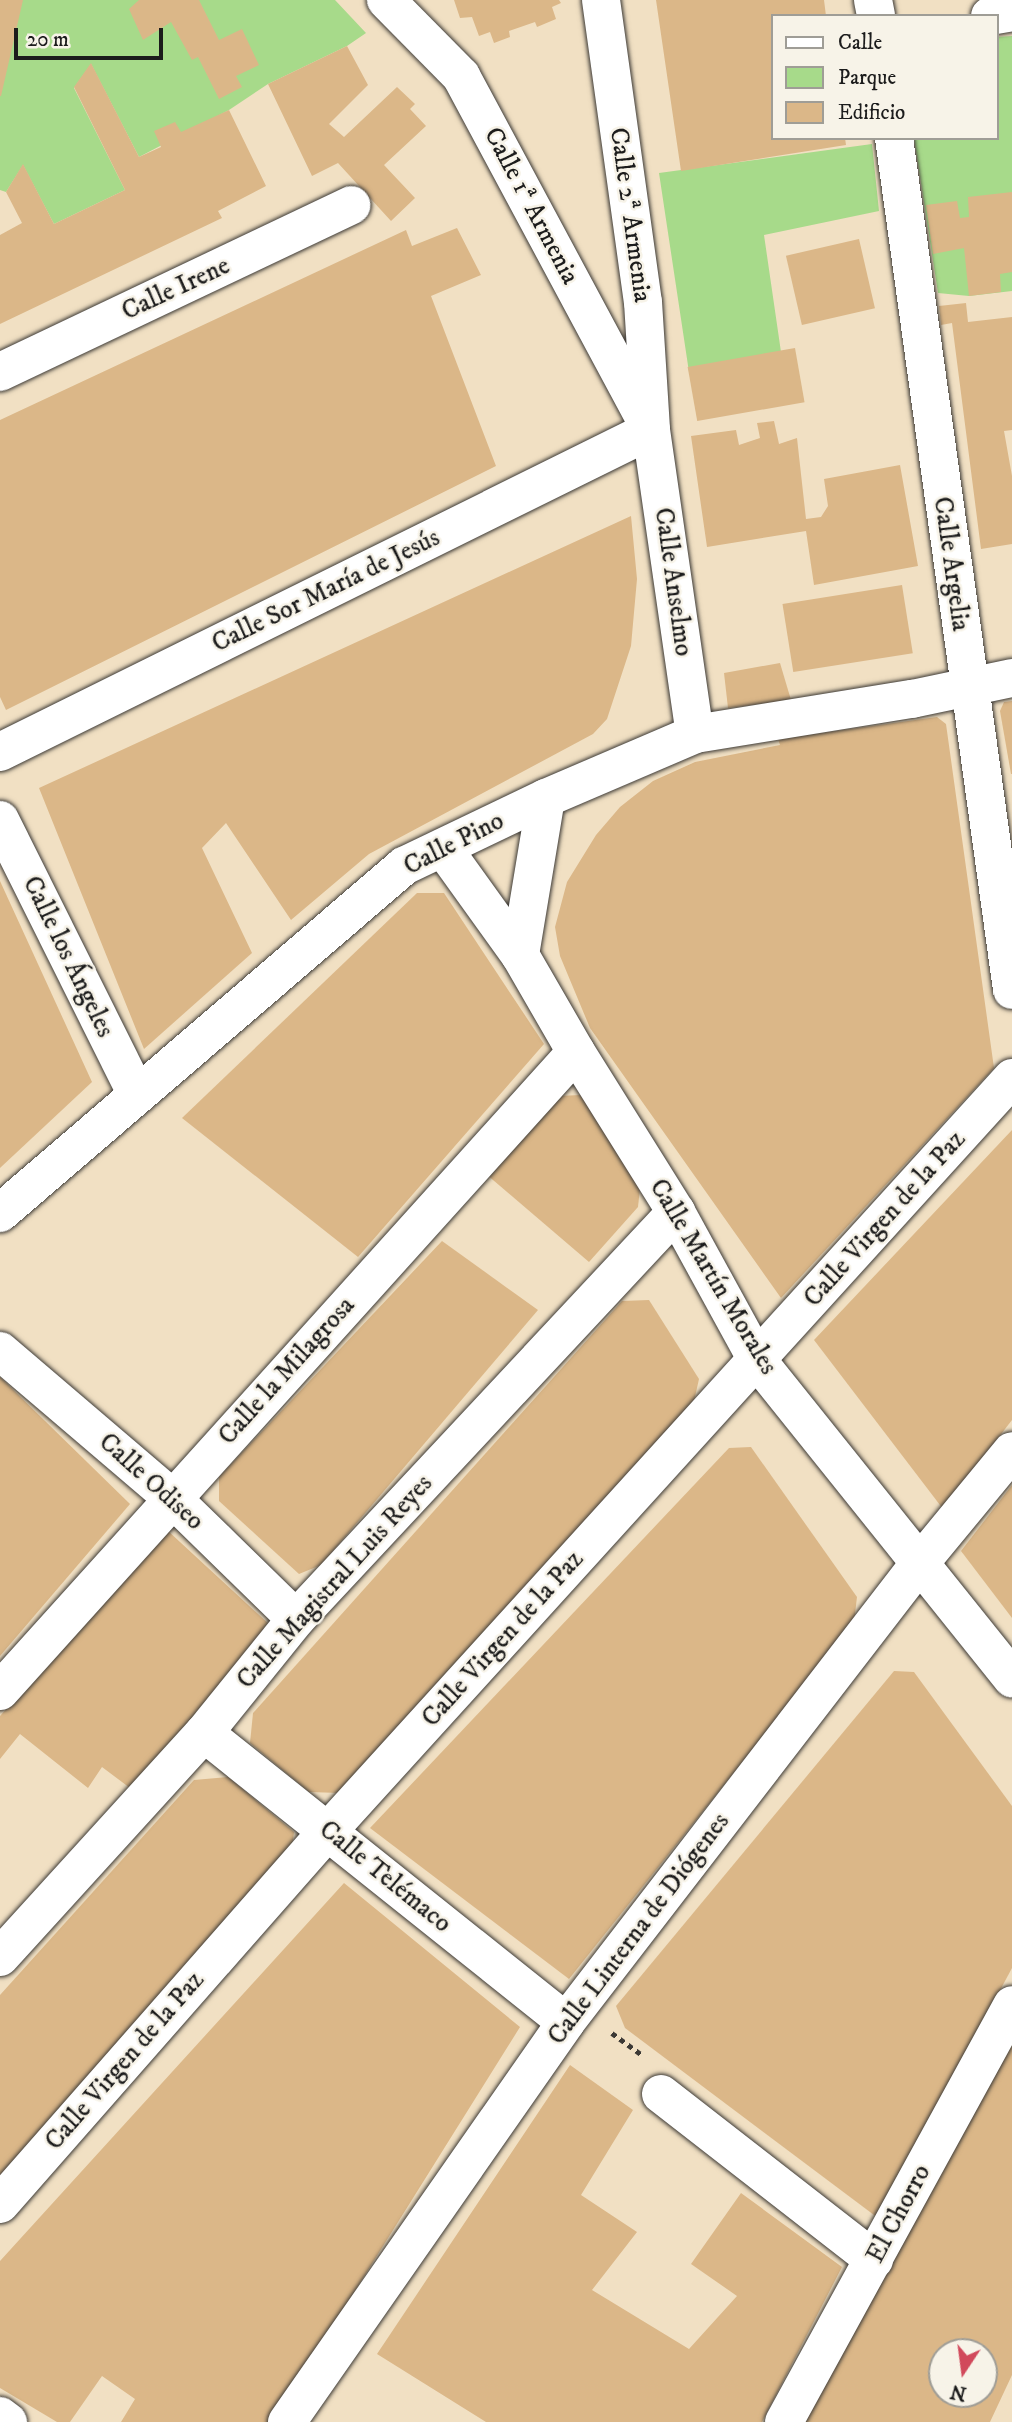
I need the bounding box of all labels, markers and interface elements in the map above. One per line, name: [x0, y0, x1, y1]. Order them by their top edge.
scale bar: [18, 14, 166, 58]
legend: [771, 14, 998, 140]
text: 20 m: [27, 27, 69, 53]
text: Calle: [838, 30, 882, 56]
text: Parque: [838, 65, 896, 91]
text: Edificio: [838, 100, 905, 126]
street label: Calle 1ª Armenia: [477, 122, 585, 290]
street label: Calle 2ª Armenia: [602, 126, 658, 304]
street label: Calle Irene: [117, 250, 235, 328]
street label: Calle Argelia: [926, 495, 976, 633]
street label: Calle Anselmo: [647, 506, 699, 658]
street label: Calle Sor María de Jesús: [207, 522, 445, 660]
street label: Calle Pino: [399, 806, 509, 882]
street label: Calle los Ángeles: [16, 871, 120, 1043]
street label: Calle Virgen de la Paz: [798, 1124, 972, 1314]
street label: Calle Martín Morales: [642, 1174, 784, 1380]
street label: Calle la Milagrosa: [212, 1290, 362, 1452]
street label: Calle Odiseo: [92, 1427, 210, 1537]
street label: Calle Magistral Luis Reyes: [231, 1468, 439, 1696]
street label: Calle Virgen de la Paz: [416, 1544, 590, 1734]
street label: Calle Linterna de Diógenes: [542, 1807, 736, 2051]
street label: Calle Telémaco: [313, 1814, 457, 1940]
street label: Calle Virgen de la Paz: [39, 1965, 211, 2157]
street label: El Chorro: [860, 2159, 938, 2269]
north arrow: [928, 2338, 998, 2408]
text: N: [948, 2379, 969, 2405]

